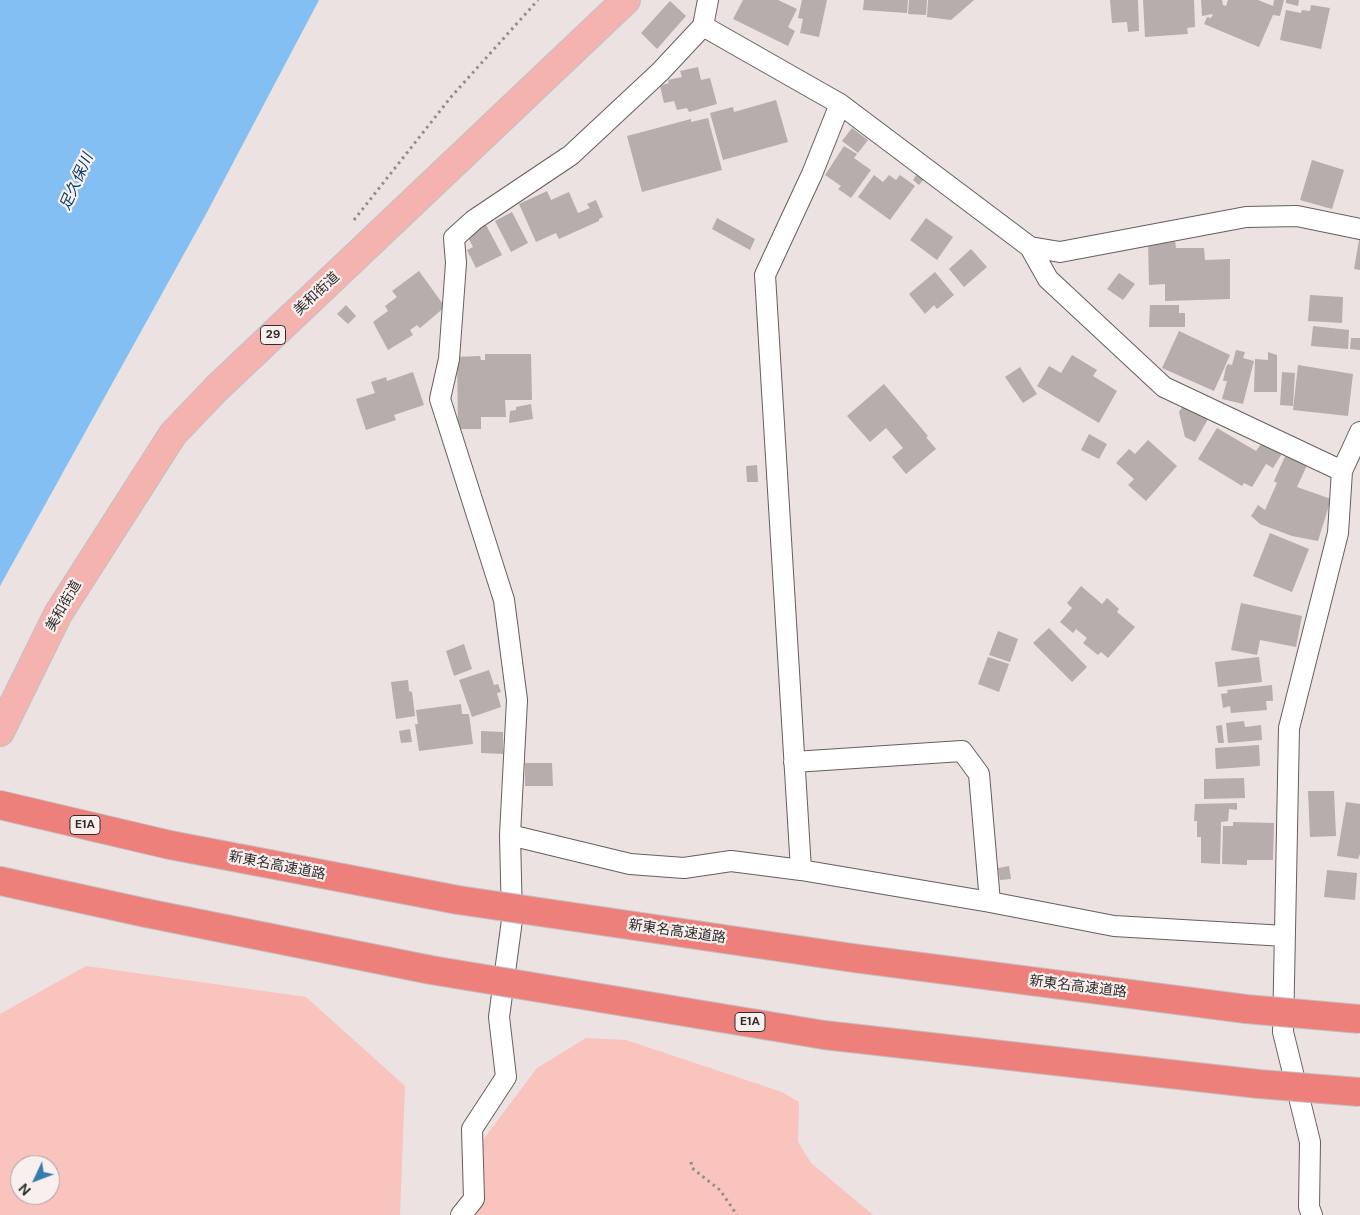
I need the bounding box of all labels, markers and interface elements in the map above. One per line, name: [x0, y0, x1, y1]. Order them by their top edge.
water label: 足久保川: [57, 151, 97, 213]
street label: 美和街道: [291, 269, 343, 319]
road number: 29: [260, 326, 286, 344]
street label: 美和街道: [43, 578, 85, 634]
road number: E1A: [70, 816, 100, 834]
street label: 新東名高速道路: [227, 848, 327, 884]
street label: 新東名高速道路: [627, 917, 727, 947]
street label: 新東名高速道路: [1028, 973, 1128, 1001]
road number: E1A: [735, 1012, 765, 1032]
north arrow: [10, 1155, 60, 1205]
text: N: [15, 1180, 35, 1199]

